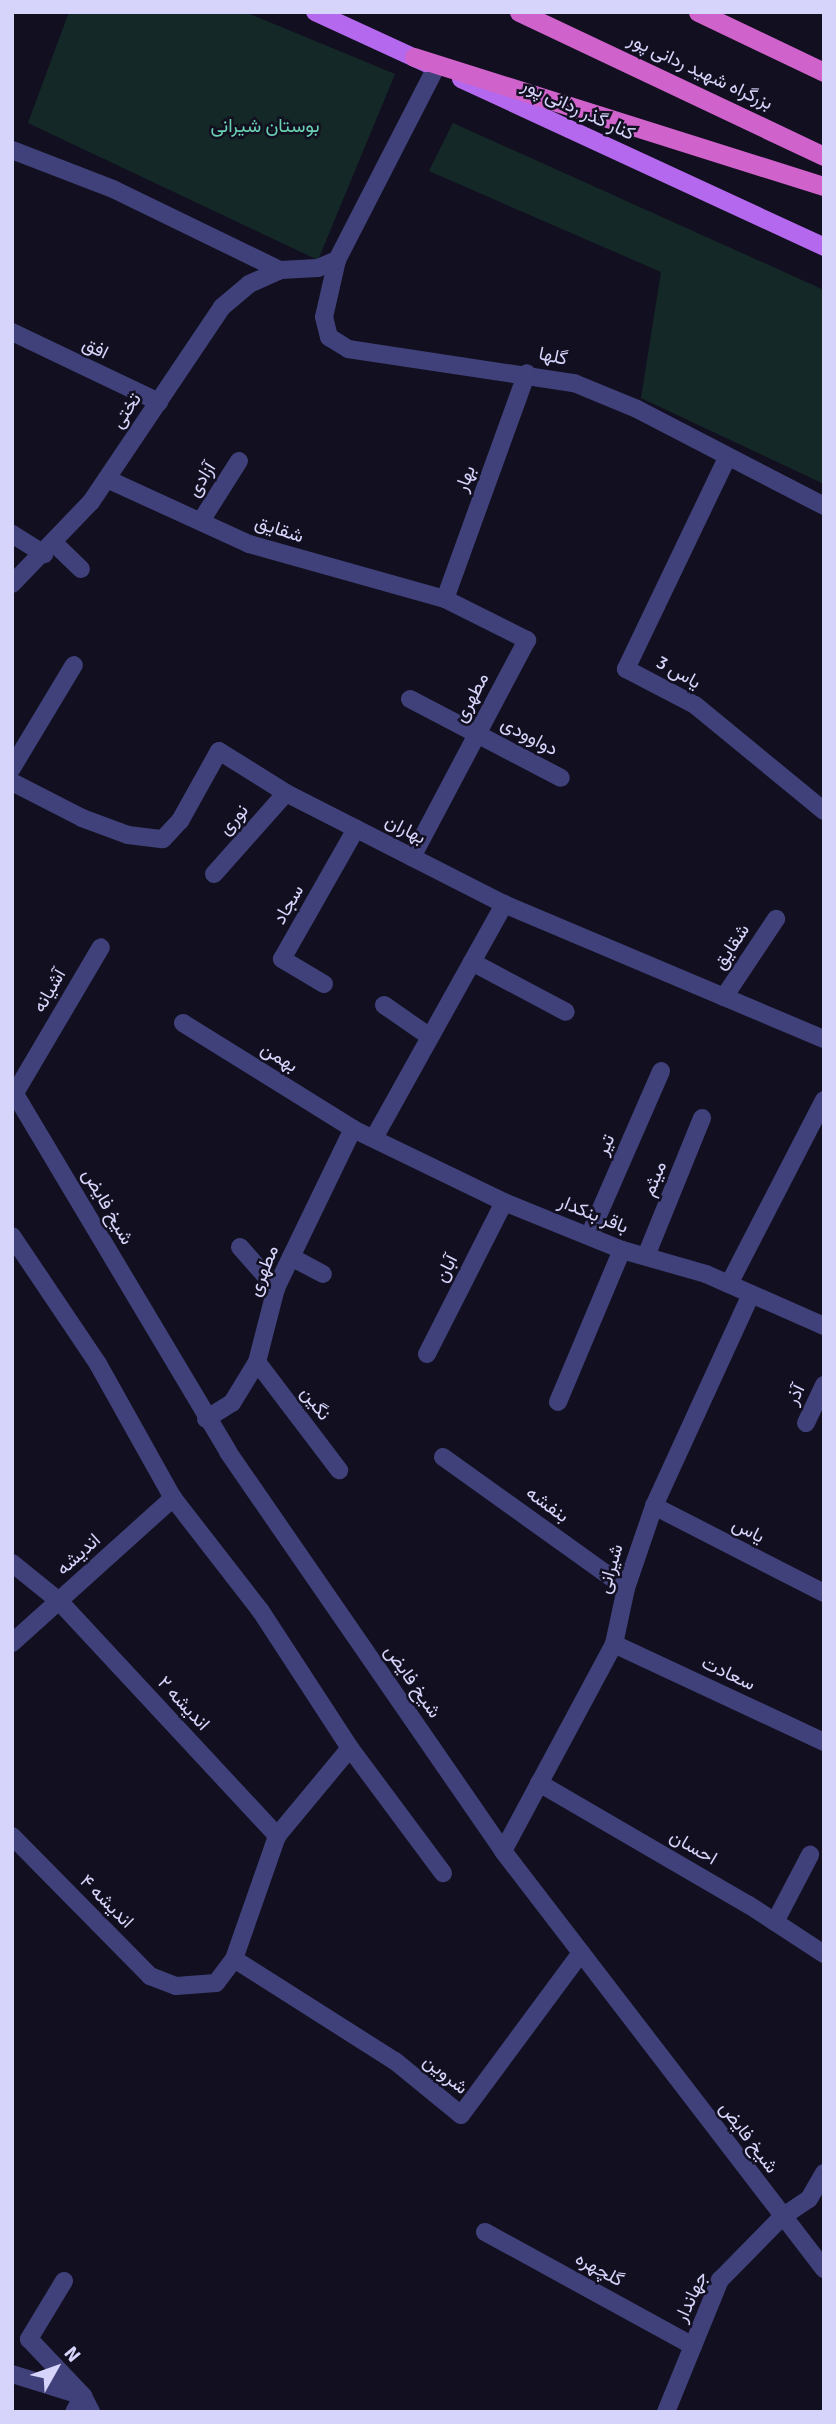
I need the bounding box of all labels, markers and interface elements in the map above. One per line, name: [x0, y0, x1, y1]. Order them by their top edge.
street label: بزرگراه شهید ردانی پور: [624, 28, 776, 116]
street label: کنار گذر ردانی پور: [518, 74, 638, 146]
park label: بوستان شیرانی: [210, 116, 320, 138]
street label: افق: [78, 333, 112, 365]
street label: گلها: [536, 343, 570, 371]
street label: تختی: [107, 389, 147, 433]
street label: آزادی: [183, 458, 221, 502]
street label: بهار: [451, 463, 481, 495]
street label: شقایق: [252, 511, 306, 549]
street label: یاس 3: [652, 651, 704, 695]
street label: مطهری: [449, 669, 495, 727]
street label: دواوودی: [497, 713, 561, 761]
street label: نوری: [214, 800, 254, 840]
street label: بهاران: [381, 810, 429, 850]
street label: سجاد: [269, 881, 309, 929]
street label: شقایق: [709, 920, 755, 974]
street label: آشیانه: [28, 965, 72, 1017]
street label: بهمن: [256, 1038, 302, 1078]
street label: تیر: [591, 1131, 621, 1159]
street label: میثم: [638, 1158, 672, 1200]
street label: شیخ فایض: [76, 1165, 138, 1249]
street label: باقر بنکدار: [555, 1191, 631, 1239]
street label: مطهری: [243, 1242, 285, 1300]
street label: آبان: [431, 1251, 463, 1287]
street label: آذر: [781, 1381, 811, 1409]
street label: نگین: [295, 1383, 335, 1425]
street label: بنفشه: [521, 1482, 573, 1528]
street label: یاس: [728, 1513, 768, 1549]
street label: اندیشه: [52, 1529, 106, 1581]
street label: شیرانی: [593, 1541, 629, 1597]
street label: شیخ فایض: [379, 1641, 445, 1723]
street label: سعادت: [698, 1652, 758, 1696]
street label: اندیشه ۲: [152, 1672, 214, 1736]
street label: احسان: [665, 1825, 721, 1871]
street label: اندیشه ۴: [74, 1870, 138, 1934]
street label: شروین: [418, 2050, 472, 2100]
street label: شیخ فایض: [714, 2098, 782, 2178]
street label: گلچهره: [571, 2248, 627, 2292]
street label: جهاندار: [670, 2268, 714, 2326]
north arrow: [21, 2333, 91, 2403]
text: N: [59, 2342, 86, 2367]

